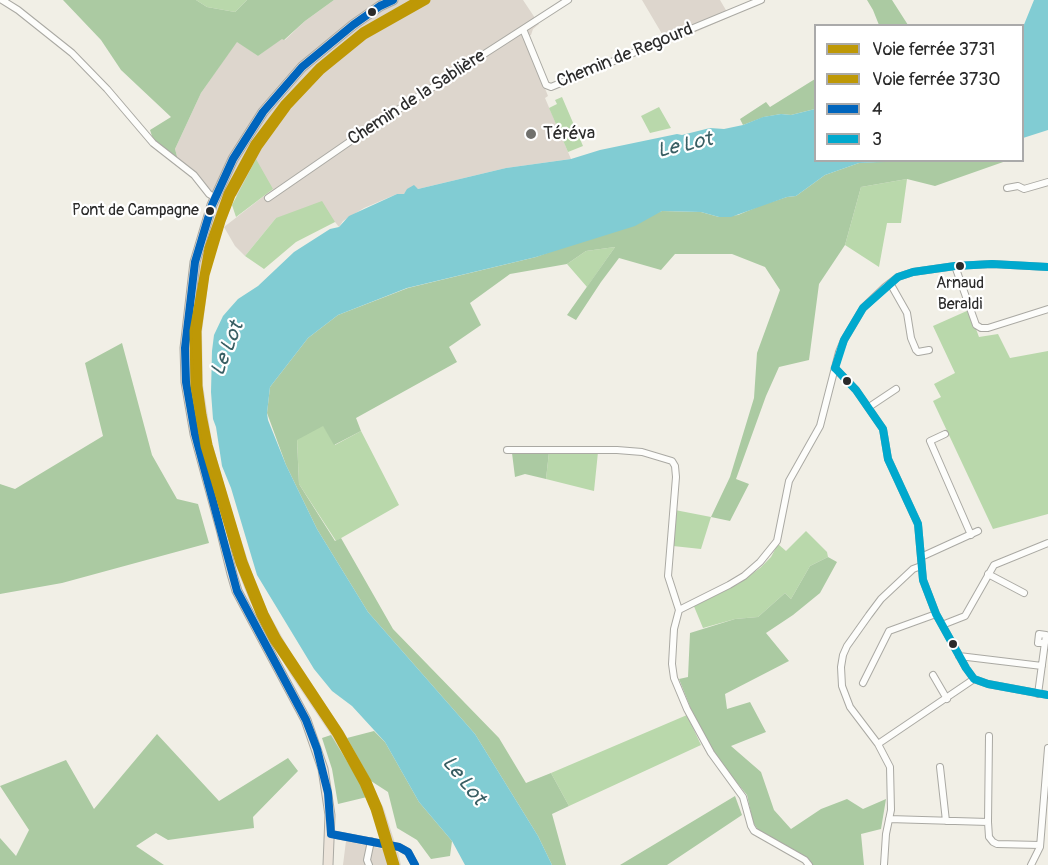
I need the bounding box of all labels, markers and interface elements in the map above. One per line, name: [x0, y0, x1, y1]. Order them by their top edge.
unlabelled marker: [366, 6, 378, 18]
street label: Chemin de Regourd: [554, 19, 696, 93]
legend: [814, 24, 1024, 162]
text: Voie ferrée 3731: [872, 38, 995, 61]
street label: Chemin de la Sablière: [344, 46, 490, 150]
text: Voie ferrée 3730: [872, 68, 1001, 91]
text: 4: [872, 98, 882, 121]
place label: Téréva: [543, 123, 595, 145]
marker: Téréva: [524, 127, 538, 141]
water label: Le Lot: [655, 128, 715, 164]
text: 3: [872, 128, 882, 151]
place label: Pont de Campagne: [72, 201, 199, 221]
marker: Pont de Campagne: [204, 205, 216, 217]
marker: Arnaud Beraldi: [954, 260, 966, 272]
place label: Arnaud Beraldi: [936, 274, 984, 312]
water label: Le Lot: [206, 319, 250, 379]
unlabelled marker: [841, 375, 853, 387]
unlabelled marker: [947, 638, 959, 650]
water label: Le Lot: [436, 752, 490, 810]

